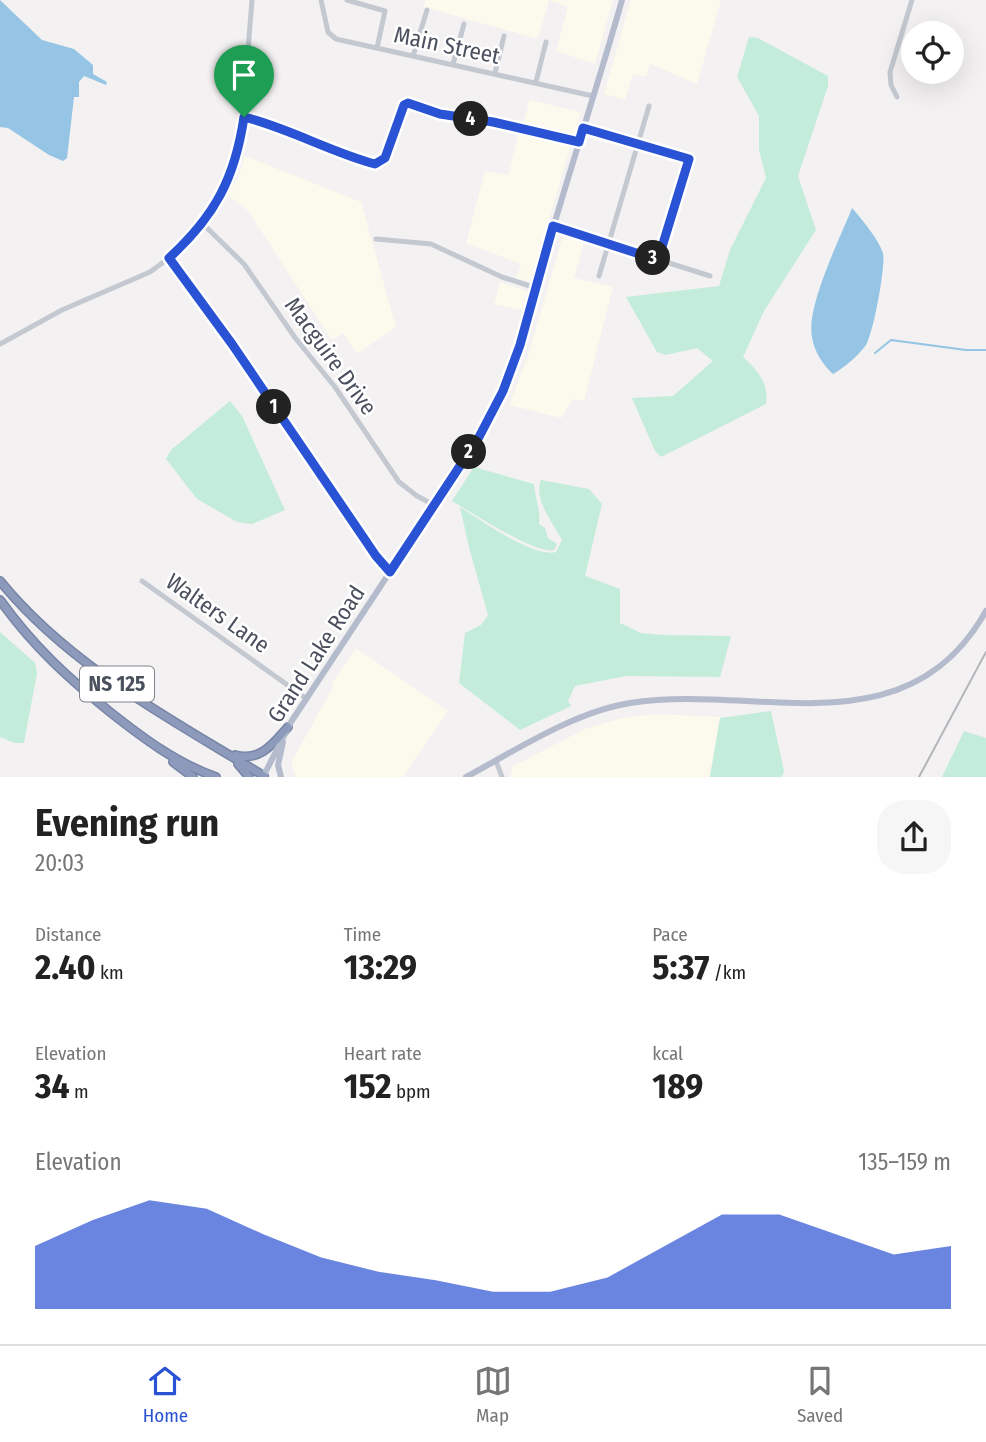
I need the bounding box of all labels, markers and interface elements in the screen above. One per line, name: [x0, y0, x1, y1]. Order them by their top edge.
street label: Main Street: [392, 20, 503, 70]
map controls: [901, 21, 964, 84]
button: locate: [901, 21, 964, 84]
pin: [214, 45, 274, 117]
icon: arrive: [225, 56, 263, 94]
pin: 4: [454, 102, 489, 136]
text: 4: [466, 107, 475, 130]
pin: 3: [636, 240, 670, 276]
text: 3: [648, 246, 657, 269]
street label: Macguire Drive: [279, 292, 383, 420]
pin: 1: [256, 390, 292, 424]
text: 1: [269, 395, 278, 418]
pin: 2: [452, 434, 486, 470]
text: 2: [464, 440, 473, 463]
street label: Walters Lane: [161, 567, 275, 659]
street label: Grand Lake Road: [261, 580, 371, 728]
road number: NS 125: [80, 666, 154, 702]
text: Evening run: [35, 800, 219, 846]
button: share: [877, 800, 951, 874]
text: 20:03: [35, 849, 84, 877]
text: Distance: [35, 923, 102, 946]
text: Time: [344, 923, 381, 946]
text: Pace: [652, 923, 688, 946]
text: 2.40: [35, 946, 96, 988]
text: 13:29: [344, 946, 417, 988]
text: 5:37: [652, 946, 709, 988]
text: km: [96, 961, 124, 984]
text: /km: [709, 961, 746, 984]
text: Elevation: [35, 1042, 107, 1065]
text: Heart rate: [344, 1042, 422, 1065]
text: kcal: [652, 1042, 683, 1065]
text: 34: [35, 1065, 69, 1107]
text: 152: [344, 1065, 391, 1107]
text: 189: [652, 1065, 703, 1107]
text: m: [69, 1080, 89, 1103]
text: bpm: [391, 1080, 431, 1103]
text: Elevation: [35, 1148, 122, 1176]
text: 135–159 m: [858, 1148, 951, 1176]
tab: Home: [143, 1362, 188, 1427]
tab: Map: [474, 1362, 512, 1427]
tab: Saved: [797, 1362, 843, 1427]

